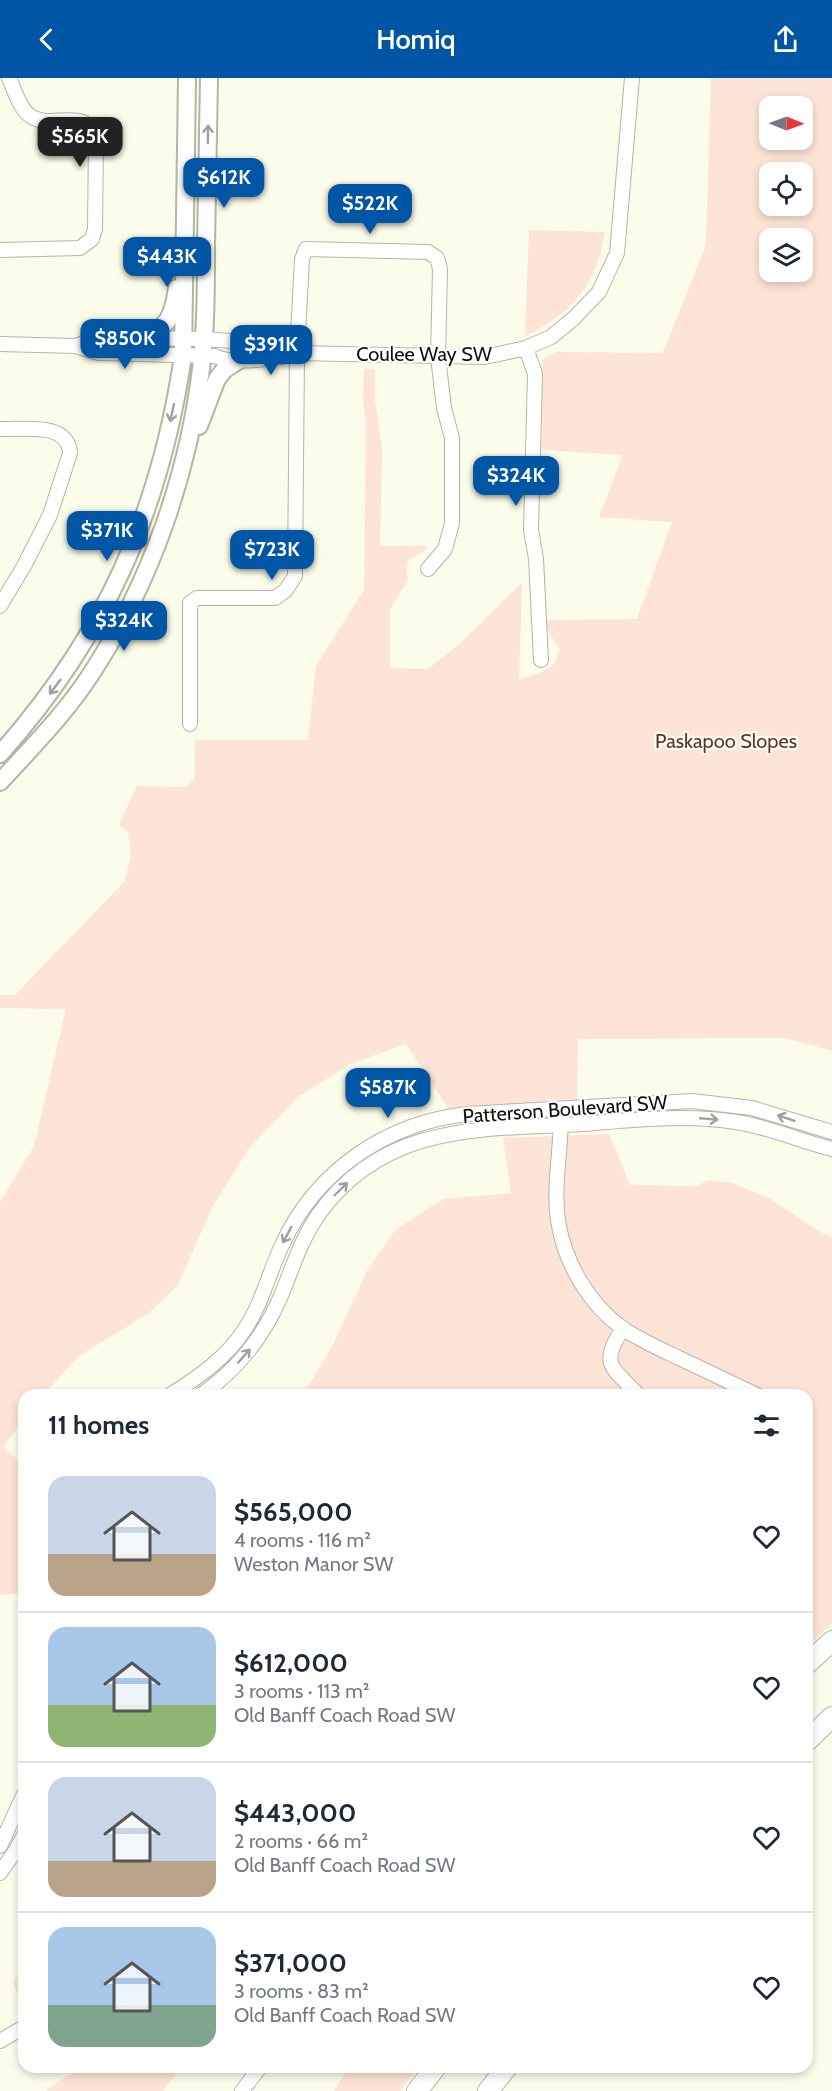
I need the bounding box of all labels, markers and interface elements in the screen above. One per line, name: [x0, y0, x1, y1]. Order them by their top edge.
icon: back: [30, 23, 63, 56]
text: Homiq: [376, 23, 456, 56]
icon: share: [769, 23, 802, 56]
north arrow: [759, 96, 813, 150]
map controls: [759, 96, 813, 282]
pin: $565K: [38, 117, 122, 168]
text: $565K: [52, 124, 108, 148]
one-way arrow: [202, 125, 214, 145]
pin: $612K: [182, 158, 266, 209]
button: locate: [759, 162, 813, 216]
text: $612K: [197, 165, 251, 189]
pin: $522K: [328, 184, 412, 235]
text: $522K: [342, 191, 398, 215]
button: layers: [759, 228, 813, 282]
pin: $443K: [125, 237, 209, 288]
text: $443K: [137, 244, 197, 268]
pin: $850K: [83, 319, 167, 370]
pin: $391K: [229, 325, 313, 376]
text: $850K: [94, 326, 156, 350]
text: $391K: [244, 332, 298, 356]
street label: Coulee Way SW: [356, 342, 492, 366]
one-way arrow: [166, 403, 178, 422]
pin: $324K: [474, 456, 558, 507]
text: $324K: [487, 463, 545, 487]
pin: $371K: [65, 511, 149, 562]
text: $371K: [81, 518, 133, 542]
pin: $723K: [230, 530, 314, 581]
text: $723K: [244, 537, 300, 561]
pin: $324K: [82, 601, 166, 652]
text: $324K: [95, 608, 153, 632]
one-way arrow: [49, 678, 62, 694]
park label: Paskapoo Slopes: [655, 729, 797, 753]
pin: $587K: [346, 1068, 430, 1119]
text: $587K: [359, 1075, 417, 1099]
street label: Patterson Boulevard SW: [462, 1090, 668, 1128]
one-way arrow: [777, 1111, 796, 1122]
one-way arrow: [699, 1114, 719, 1125]
one-way arrow: [334, 1182, 349, 1196]
one-way arrow: [281, 1226, 292, 1244]
one-way arrow: [238, 1348, 251, 1364]
text: 11 homes: [48, 1409, 149, 1441]
icon: filters: [750, 1409, 783, 1442]
text: $565,000: [234, 1496, 352, 1528]
icon: home: [96, 1500, 168, 1572]
icon: heart: [750, 1520, 783, 1553]
text: 4 rooms · 116 m²: [234, 1528, 371, 1552]
text: Weston Manor SW: [234, 1552, 393, 1576]
text: $612,000: [234, 1647, 348, 1679]
icon: home: [96, 1651, 168, 1723]
icon: heart: [750, 1671, 783, 1704]
text: 3 rooms · 113 m²: [234, 1679, 370, 1703]
text: Old Banff Coach Road SW: [234, 1703, 455, 1727]
text: $443,000: [234, 1797, 356, 1829]
icon: home: [96, 1801, 168, 1873]
icon: heart: [750, 1821, 783, 1854]
text: 2 rooms · 66 m²: [234, 1829, 368, 1853]
text: Old Banff Coach Road SW: [234, 1853, 455, 1877]
text: $371,000: [234, 1947, 347, 1979]
icon: home: [96, 1951, 168, 2023]
icon: heart: [750, 1971, 783, 2004]
text: 3 rooms · 83 m²: [234, 1979, 369, 2003]
text: Old Banff Coach Road SW: [234, 2003, 455, 2027]

